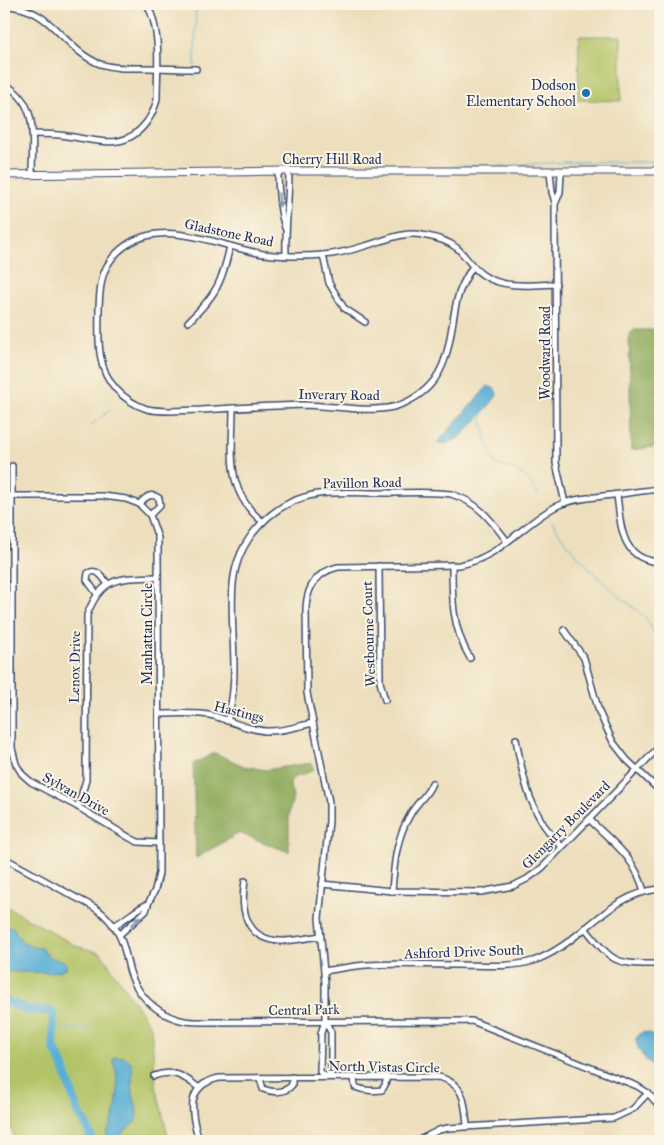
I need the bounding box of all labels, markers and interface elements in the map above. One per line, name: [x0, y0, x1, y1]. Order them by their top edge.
place label: Dodson Elementary School: [466, 77, 576, 110]
marker: Dodson Elementary School: [580, 87, 592, 99]
street label: Cherry Hill Road: [282, 151, 382, 168]
one-way arrow: [275, 193, 283, 209]
street label: Gladstone Road: [183, 215, 275, 251]
street label: Woodward Road: [537, 306, 554, 400]
street label: Inverary Road: [298, 386, 380, 404]
street label: Pavillon Road: [322, 474, 402, 492]
street label: Westbourne Court: [359, 581, 379, 687]
street label: Manhattan Circle: [139, 583, 156, 685]
street label: Lenox Drive: [66, 630, 84, 703]
street label: Hastings: [212, 698, 266, 726]
street label: Sylvan Drive: [40, 769, 112, 819]
street label: Glengarry Boulevard: [518, 777, 614, 873]
one-way arrow: [129, 915, 141, 927]
street label: Ashford Drive South: [403, 941, 525, 963]
street label: Central Park: [268, 1001, 340, 1019]
street label: North Vistas Circle: [328, 1058, 440, 1076]

